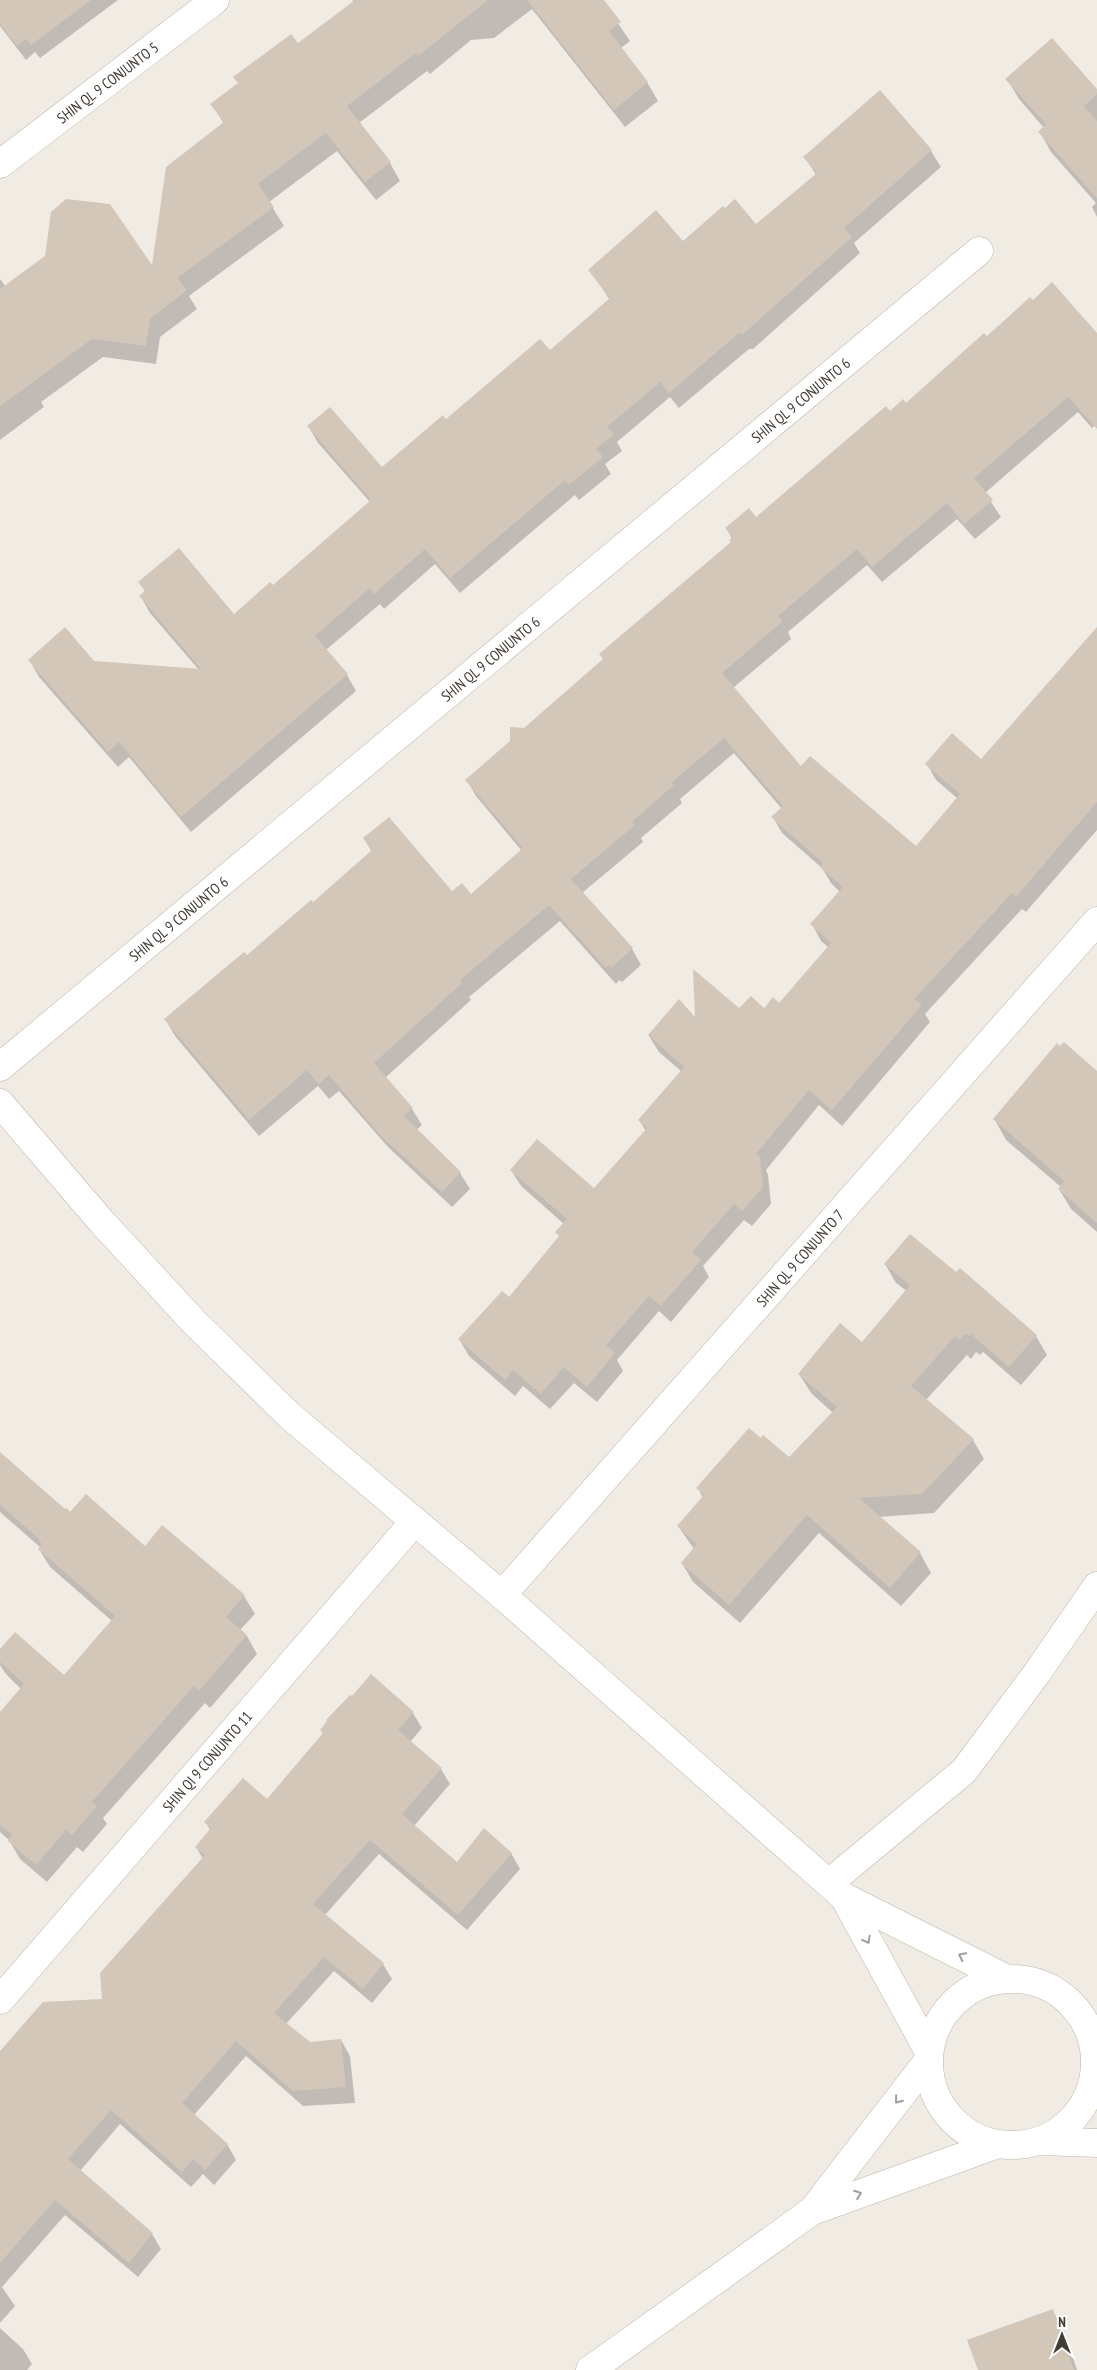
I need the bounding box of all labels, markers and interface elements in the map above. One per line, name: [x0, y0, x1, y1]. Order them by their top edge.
street label: SHIN QL 9 CONJUNTO 5: [53, 37, 162, 127]
street label: SHIN QL 9 CONJUNTO 6: [747, 353, 854, 447]
street label: SHIN QL 9 CONJUNTO 6: [437, 612, 544, 705]
street label: SHIN QL 9 CONJUNTO 6: [125, 872, 232, 965]
street label: SHIN QL 9 CONJUNTO 7: [752, 1205, 848, 1310]
street label: SHIN QI 9 CONJUNTO 11: [158, 1707, 256, 1816]
one-way arrow: [861, 1934, 871, 1943]
one-way arrow: [958, 1952, 967, 1962]
one-way arrow: [895, 2094, 903, 2103]
one-way arrow: [853, 2190, 862, 2200]
north arrow: [1037, 2310, 1087, 2360]
text: N: [1058, 2313, 1066, 2331]

